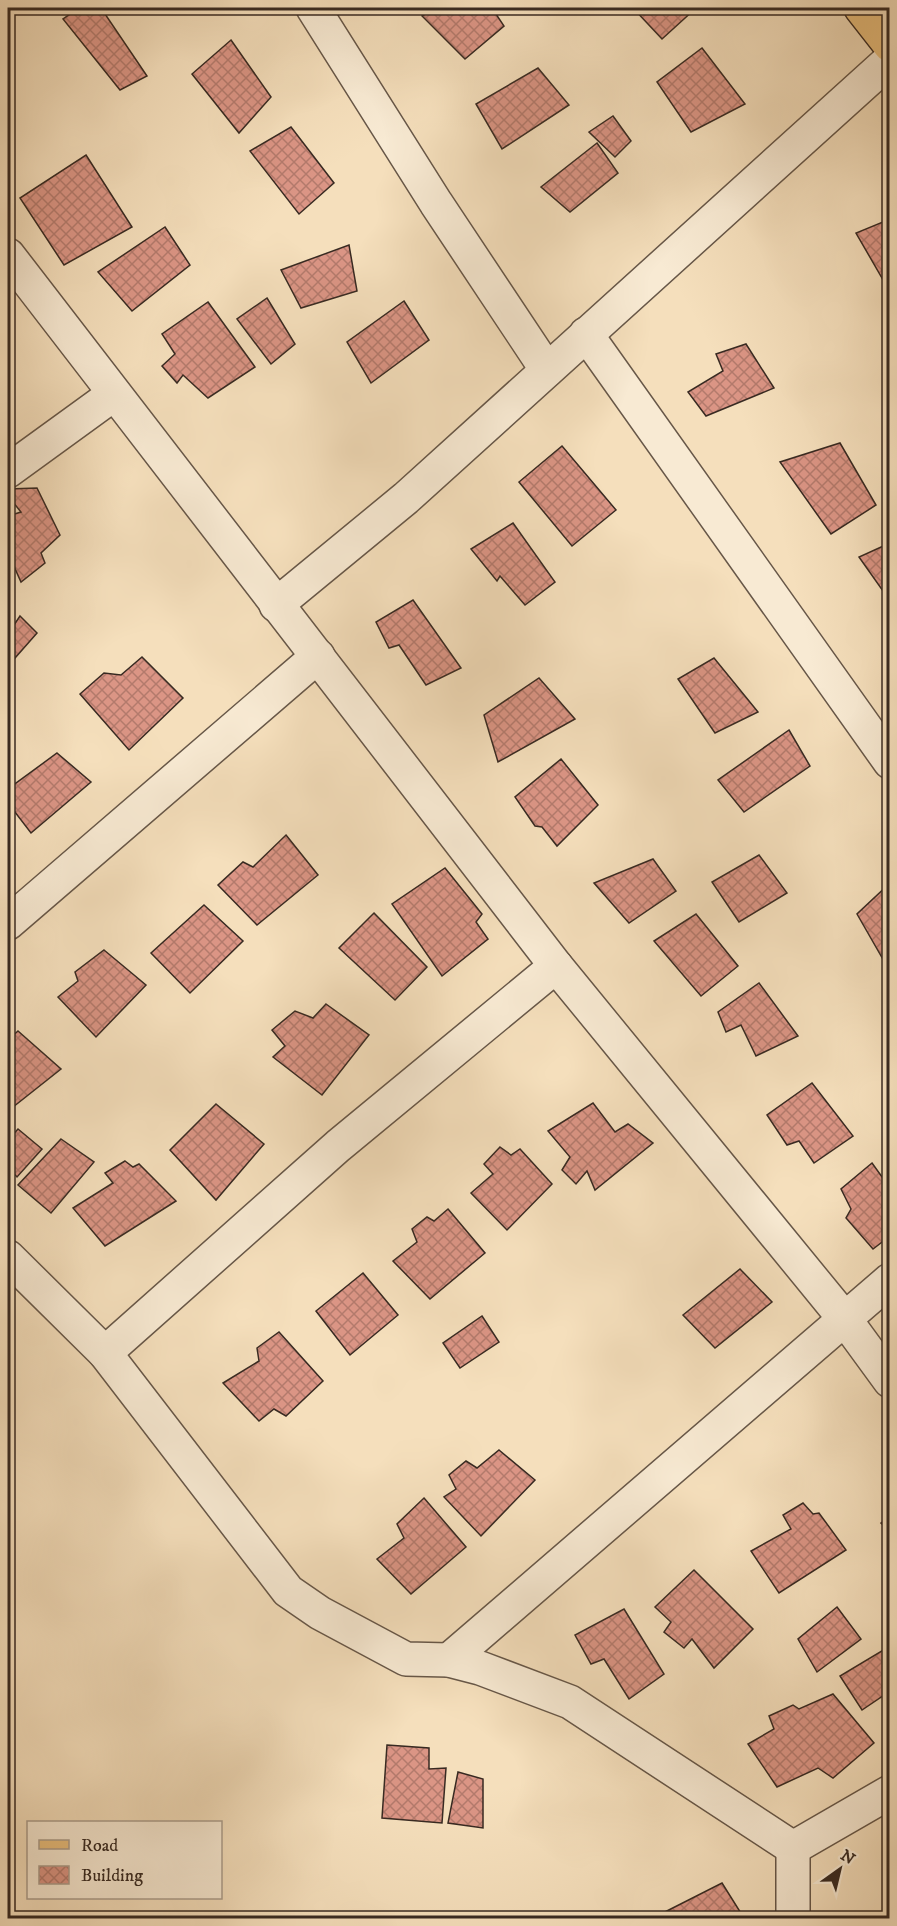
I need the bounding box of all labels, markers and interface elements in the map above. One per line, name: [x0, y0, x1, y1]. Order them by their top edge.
legend: [27, 1821, 222, 1899]
text: Road: [81, 1835, 118, 1857]
north arrow: [810, 1839, 870, 1899]
text: N: [837, 1845, 859, 1869]
text: Building: [81, 1865, 143, 1887]

